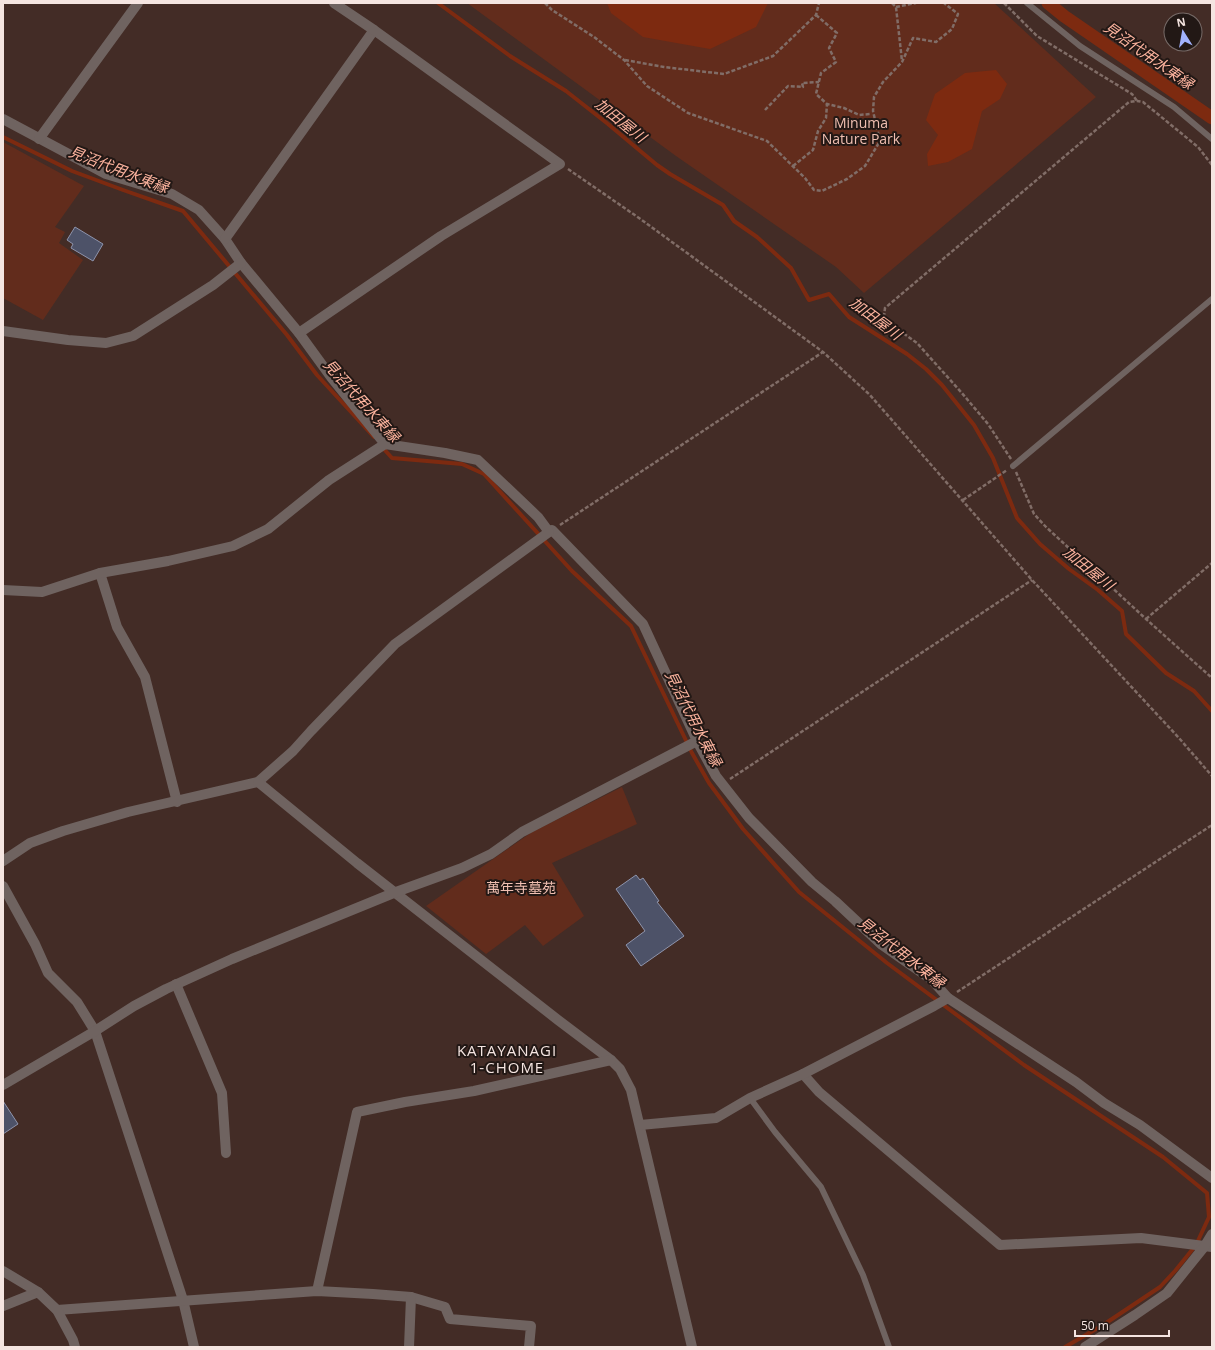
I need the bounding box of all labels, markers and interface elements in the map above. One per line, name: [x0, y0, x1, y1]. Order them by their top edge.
north arrow: [1163, 12, 1203, 52]
text: N: [1175, 13, 1187, 30]
water label: 見沼代用水東縁: [1100, 17, 1199, 94]
water label: 加田屋川: [591, 93, 652, 148]
park label: Minuma Nature Park: [822, 113, 901, 148]
water label: 見沼代用水東縁: [66, 141, 173, 198]
water label: 加田屋川: [846, 292, 908, 345]
water label: 見沼代用水東縁: [319, 354, 406, 447]
water label: 加田屋川: [1059, 541, 1120, 596]
water label: 見沼代用水東縁: [661, 667, 728, 771]
park label: 萬年寺墓苑: [486, 878, 556, 897]
water label: 見沼代用水東縁: [854, 912, 951, 993]
district label: KATAYANAGI 1-CHOME: [457, 1040, 557, 1077]
scale bar: [1075, 1312, 1169, 1338]
text: 50 m: [1081, 1317, 1109, 1334]

